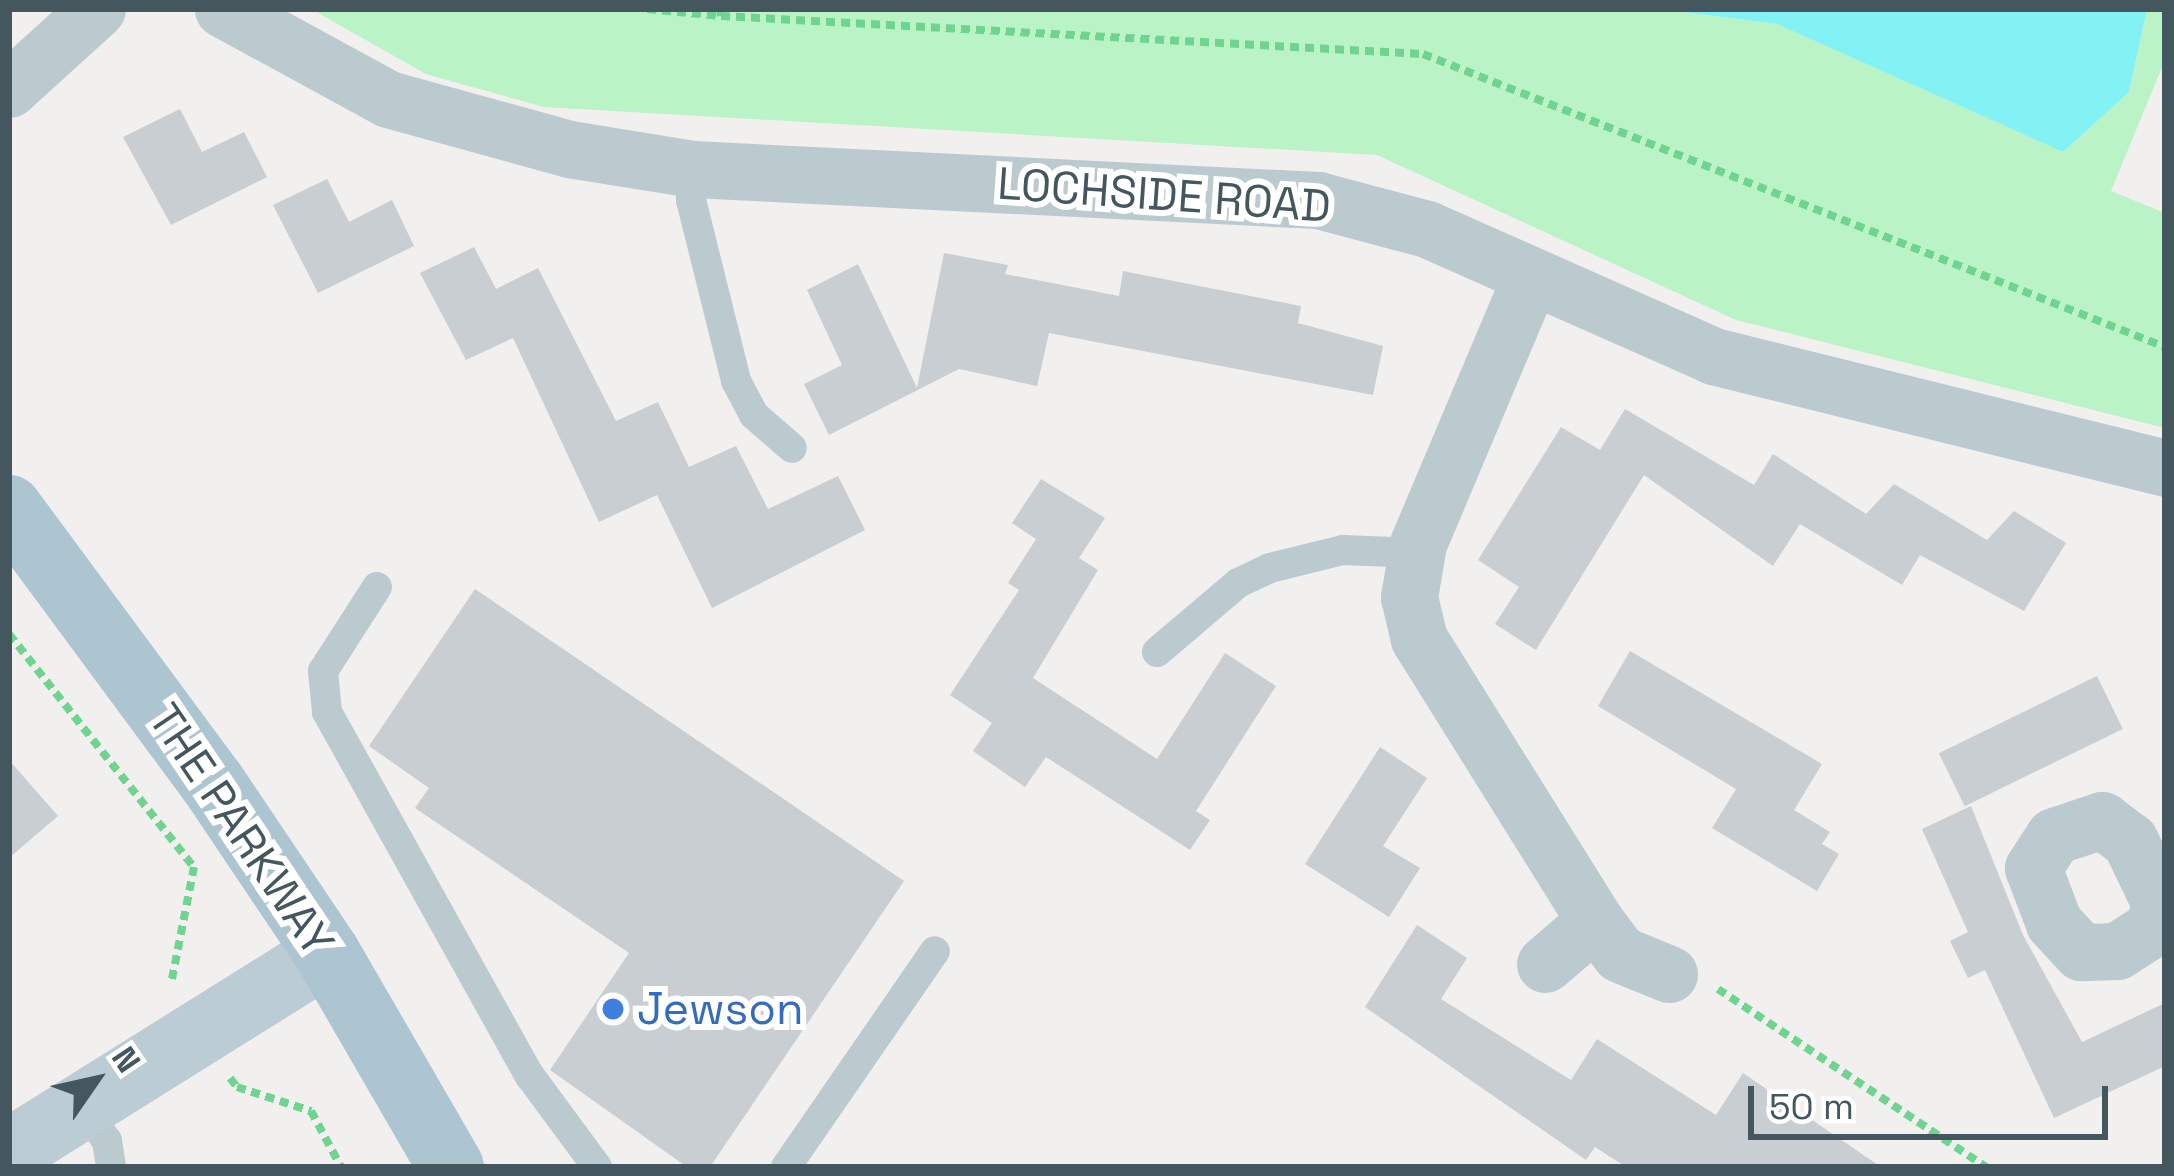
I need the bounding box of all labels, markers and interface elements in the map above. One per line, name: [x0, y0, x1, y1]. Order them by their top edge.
street label: LOCHSIDE ROAD: [996, 156, 1332, 234]
street label: THE PARKWAY: [137, 694, 345, 966]
place label: Jewson: [637, 982, 804, 1036]
marker: Jewson: [600, 996, 626, 1022]
north arrow: [36, 1020, 156, 1140]
text: N: [102, 1039, 149, 1081]
scale bar: [1754, 1062, 2114, 1136]
text: 50 m: [1769, 1084, 1854, 1130]

